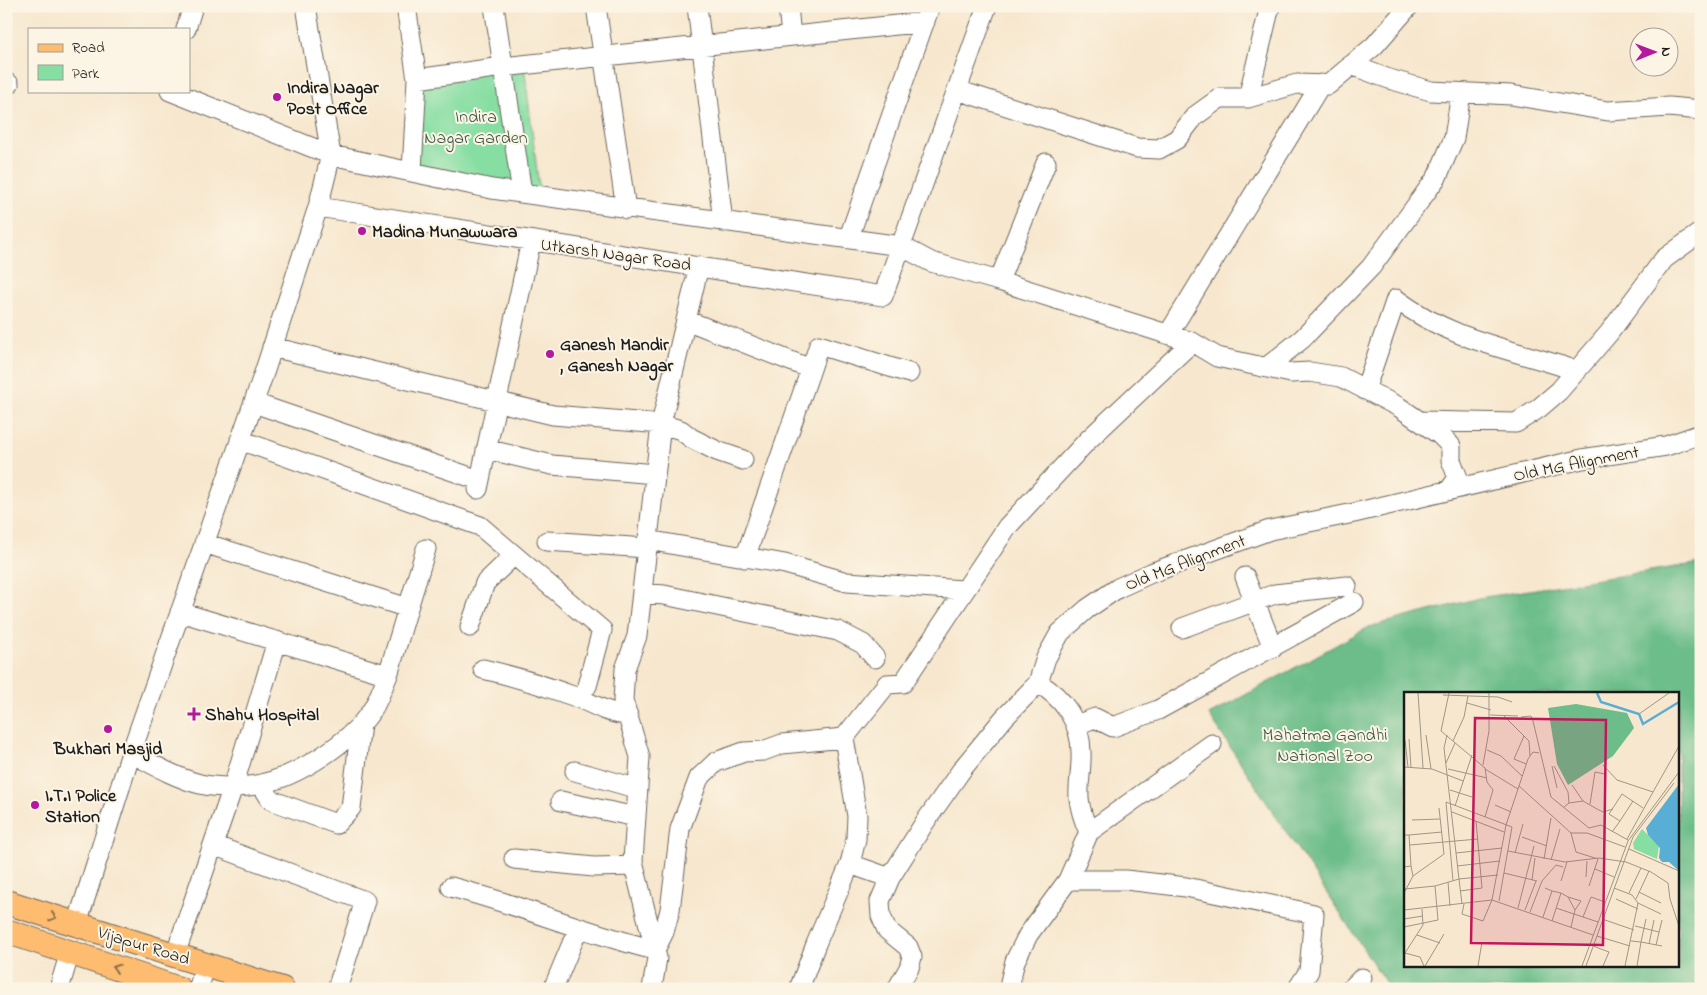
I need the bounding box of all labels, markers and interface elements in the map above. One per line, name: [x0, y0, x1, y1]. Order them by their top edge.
legend: [28, 28, 190, 92]
north arrow: [1630, 28, 1680, 78]
text: Road: [72, 37, 105, 59]
text: N: [1655, 47, 1676, 57]
text: Park: [72, 63, 100, 85]
place label: Indira Nagar Post Office: [287, 76, 379, 123]
marker: Indira Nagar Post Office: [271, 91, 283, 103]
park label: Indira Nagar Garden: [424, 105, 528, 153]
place label: Madina Munawwara: [372, 220, 518, 246]
marker: Madina Munawwara: [356, 225, 368, 237]
street label: Utkarsh Nagar Road: [539, 233, 693, 280]
place label: Ganesh Mandir , Ganesh Nagar: [560, 333, 673, 381]
marker: Ganesh Mandir , Ganesh Nagar: [544, 348, 556, 360]
street label: Old MG Alignment: [1511, 440, 1642, 491]
street label: Old MG Alignment: [1122, 529, 1250, 600]
inset map: [1404, 692, 1680, 968]
place label: Shahu Hospital: [205, 703, 319, 729]
marker: Shahu Hospital: [187, 707, 201, 721]
marker: Bukhari Masjid: [102, 723, 114, 735]
park label: Mahatma Gandhi National Zoo: [1263, 723, 1387, 770]
place label: Bukhari Masjid: [53, 737, 163, 763]
place label: I.T.I Police Station: [45, 784, 117, 831]
marker: I.T.I Police Station: [29, 799, 41, 811]
one-way arrow: [48, 911, 56, 921]
street label: Vijapur Road: [93, 920, 193, 973]
one-way arrow: [112, 963, 121, 973]

